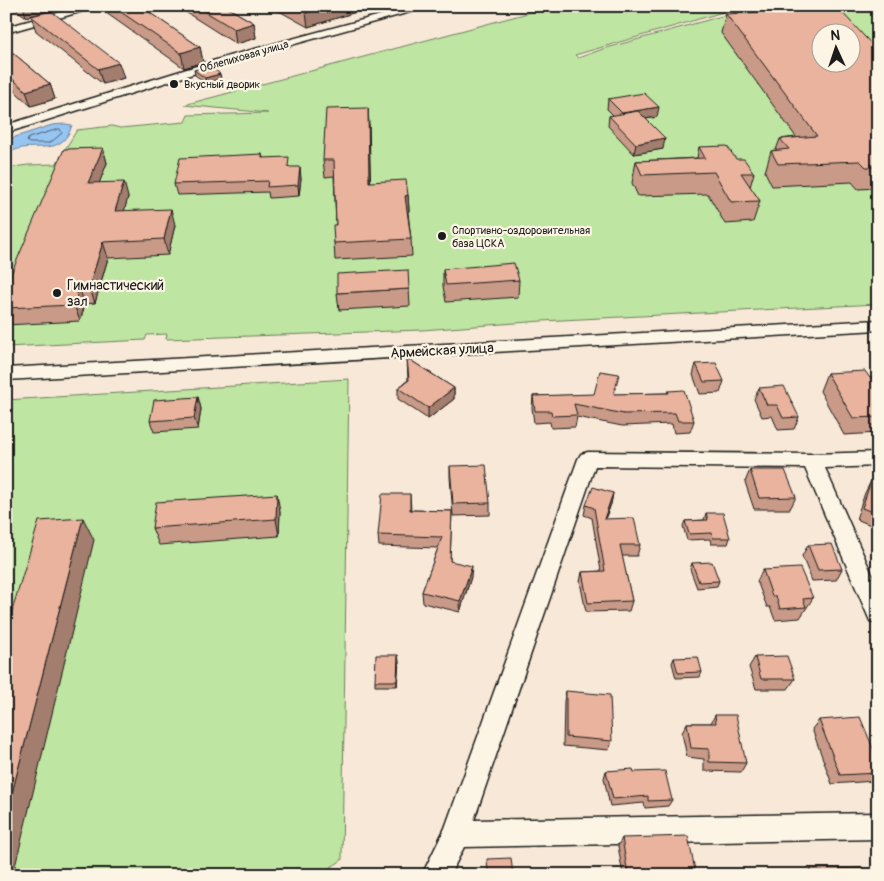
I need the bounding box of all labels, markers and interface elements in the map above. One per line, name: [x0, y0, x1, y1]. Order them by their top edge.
north arrow: [812, 22, 862, 72]
text: N: [830, 27, 841, 44]
street label: Облепиховая улица: [198, 38, 290, 75]
marker: Вкусный дворик: [168, 78, 180, 90]
place label: Вкусный дворик: [184, 78, 260, 91]
place label: Спортивно-оздоровительная база ЦСКА: [452, 224, 590, 250]
marker: Спортивно-оздоровительная база ЦСКА: [436, 230, 448, 242]
place label: Гимнастический зал: [67, 277, 164, 310]
marker: Гимнастический зал: [51, 287, 63, 299]
street label: Армейская улица: [390, 339, 494, 362]

